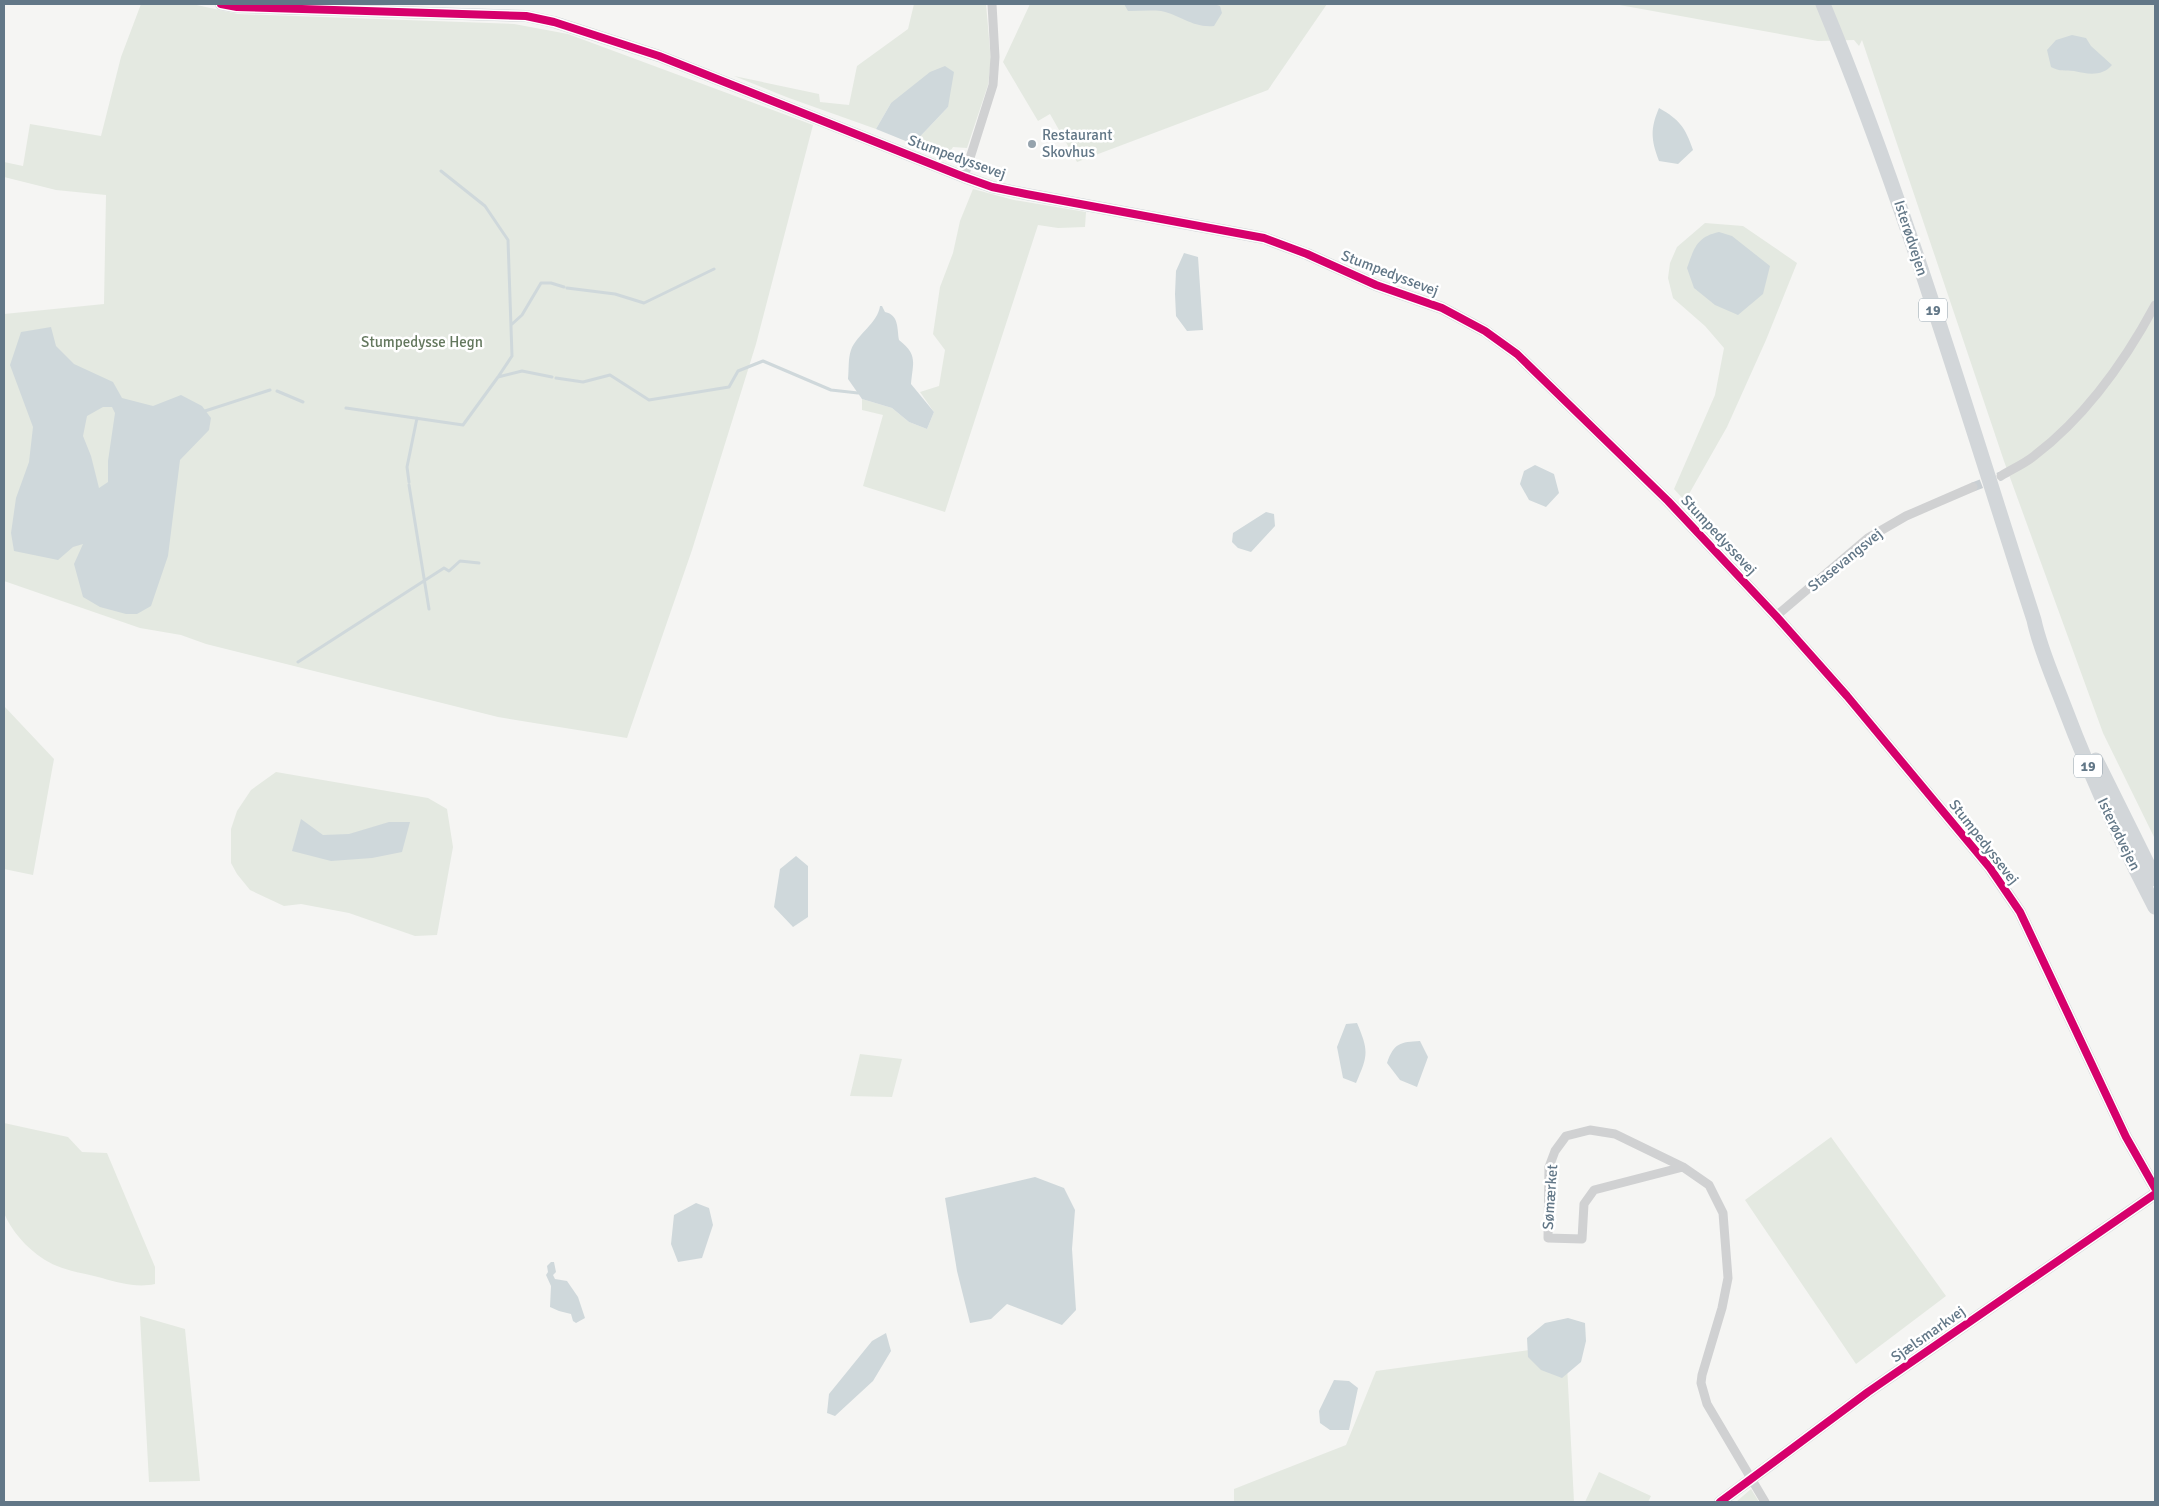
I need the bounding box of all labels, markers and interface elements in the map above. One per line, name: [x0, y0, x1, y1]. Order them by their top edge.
place label: Restaurant Skovhus: [1042, 126, 1112, 161]
street label: Stumpedyssevej: [906, 131, 1008, 183]
marker: Restaurant Skovhus: [1026, 138, 1038, 150]
street label: Isterødvejen: [1890, 198, 1932, 278]
street label: Stumpedyssevej: [1339, 246, 1441, 300]
road number: 19: [1919, 298, 1947, 322]
park label: Stumpedysse Hegn: [361, 333, 483, 351]
street label: Stumpedyssevej: [1677, 491, 1761, 579]
street label: Stasevangsvej: [1804, 525, 1886, 595]
road number: 19: [2074, 754, 2102, 778]
street label: Isterødvejen: [2094, 795, 2144, 873]
street label: Stumpedyssevej: [1945, 796, 2023, 888]
street label: Sømærket: [1539, 1164, 1561, 1230]
street label: Sjælsmarkvej: [1888, 1302, 1968, 1366]

